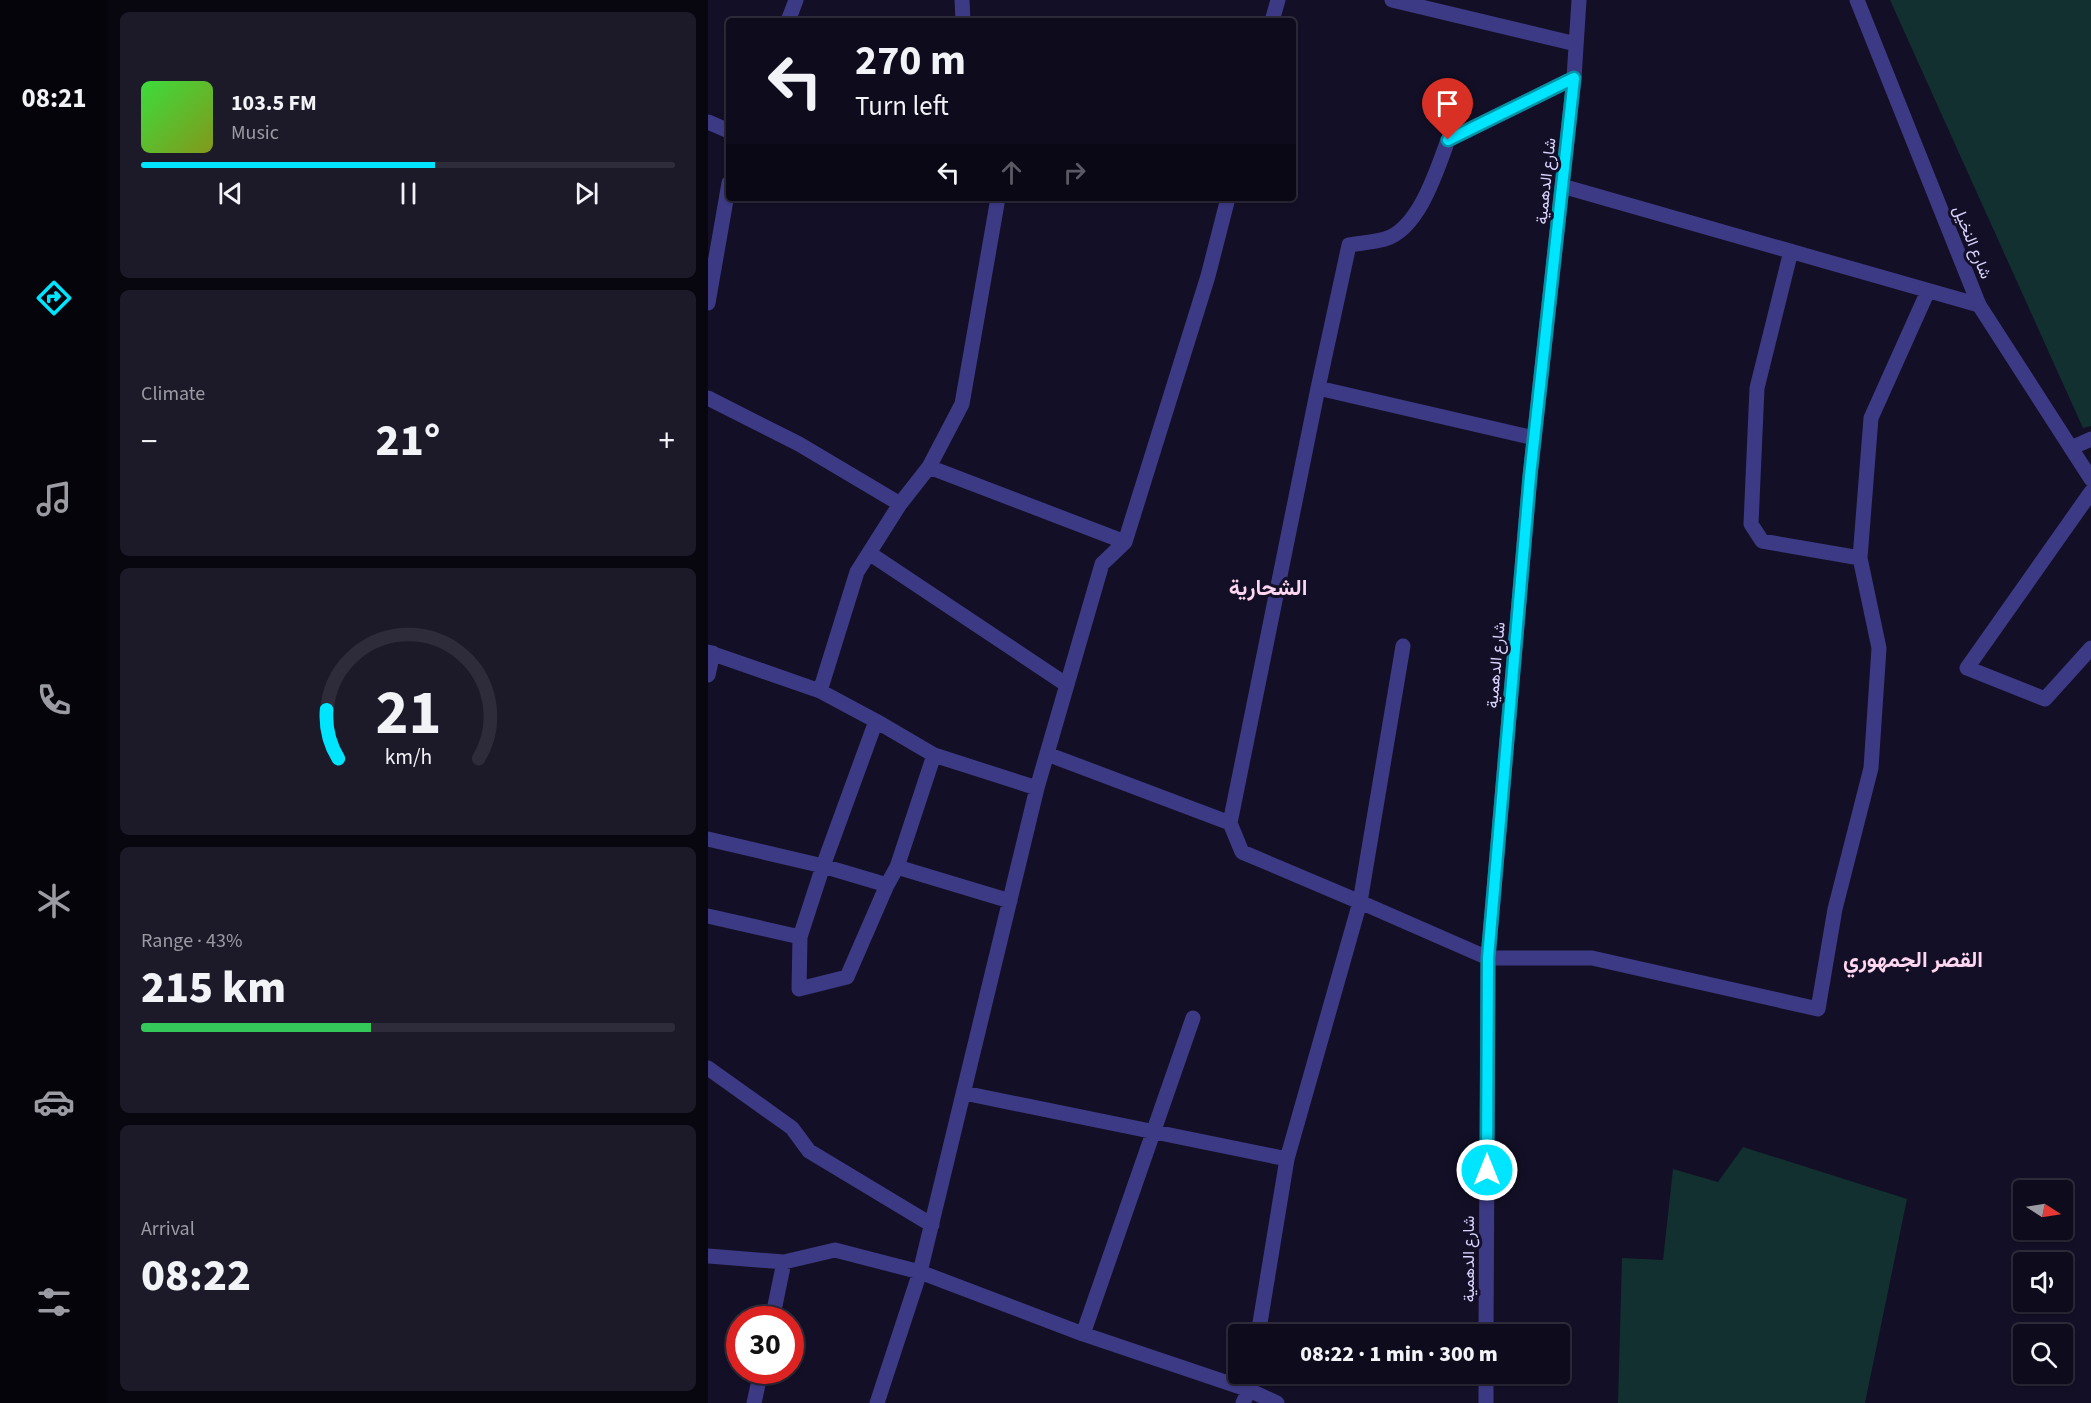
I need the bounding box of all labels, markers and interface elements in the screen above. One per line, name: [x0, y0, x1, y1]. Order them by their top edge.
text: 270 m: [855, 31, 966, 91]
icon: left: [756, 42, 834, 120]
pin: [1422, 78, 1473, 140]
text: 08:21: [21, 79, 87, 118]
text: 103.5 FM: [231, 87, 317, 119]
text: Turn left: [855, 87, 949, 126]
icon: arrive: [1431, 87, 1464, 120]
text: Music: [231, 119, 279, 147]
street label: شارع الدهمية: [1531, 137, 1561, 225]
icon: left: [932, 156, 965, 189]
icon: ahead: [995, 156, 1028, 189]
icon: right: [1058, 156, 1091, 189]
icon: previous: [214, 177, 247, 210]
icon: pause: [392, 177, 425, 210]
icon: next: [570, 177, 603, 210]
street label: شارع النخيل: [1947, 203, 1997, 282]
icon: directions: [33, 277, 75, 319]
text: Climate: [141, 380, 205, 408]
text: 21°: [376, 409, 440, 473]
text: −: [141, 418, 157, 465]
text: +: [659, 418, 675, 465]
icon: music: [33, 478, 75, 520]
district label: الشحارية: [1229, 572, 1307, 604]
street label: شارع الدهمية: [1481, 621, 1511, 709]
text: 21: [375, 669, 441, 758]
icon: phone: [33, 679, 75, 721]
text: km/h: [384, 742, 432, 773]
icon: climate: [33, 880, 75, 922]
text: Range · 43%: [141, 927, 242, 955]
district label: القصر الجمهوري: [1843, 944, 1983, 978]
text: 215 km: [141, 956, 286, 1020]
icon: car: [33, 1081, 75, 1123]
position arrow: [1455, 1138, 1519, 1202]
north arrow: [2013, 1180, 2073, 1240]
map controls: [2013, 1180, 2073, 1384]
text: Arrival: [141, 1215, 195, 1243]
street label: شارع الدهمية: [1458, 1216, 1480, 1302]
text: 08:22: [141, 1244, 251, 1308]
button: sound: [2013, 1252, 2073, 1312]
icon: filters: [33, 1281, 75, 1323]
speed limit sign: 30: [726, 1306, 804, 1384]
button: search: [2013, 1324, 2073, 1384]
text: 08:22 · 1 min · 300 m: [1300, 1338, 1498, 1370]

